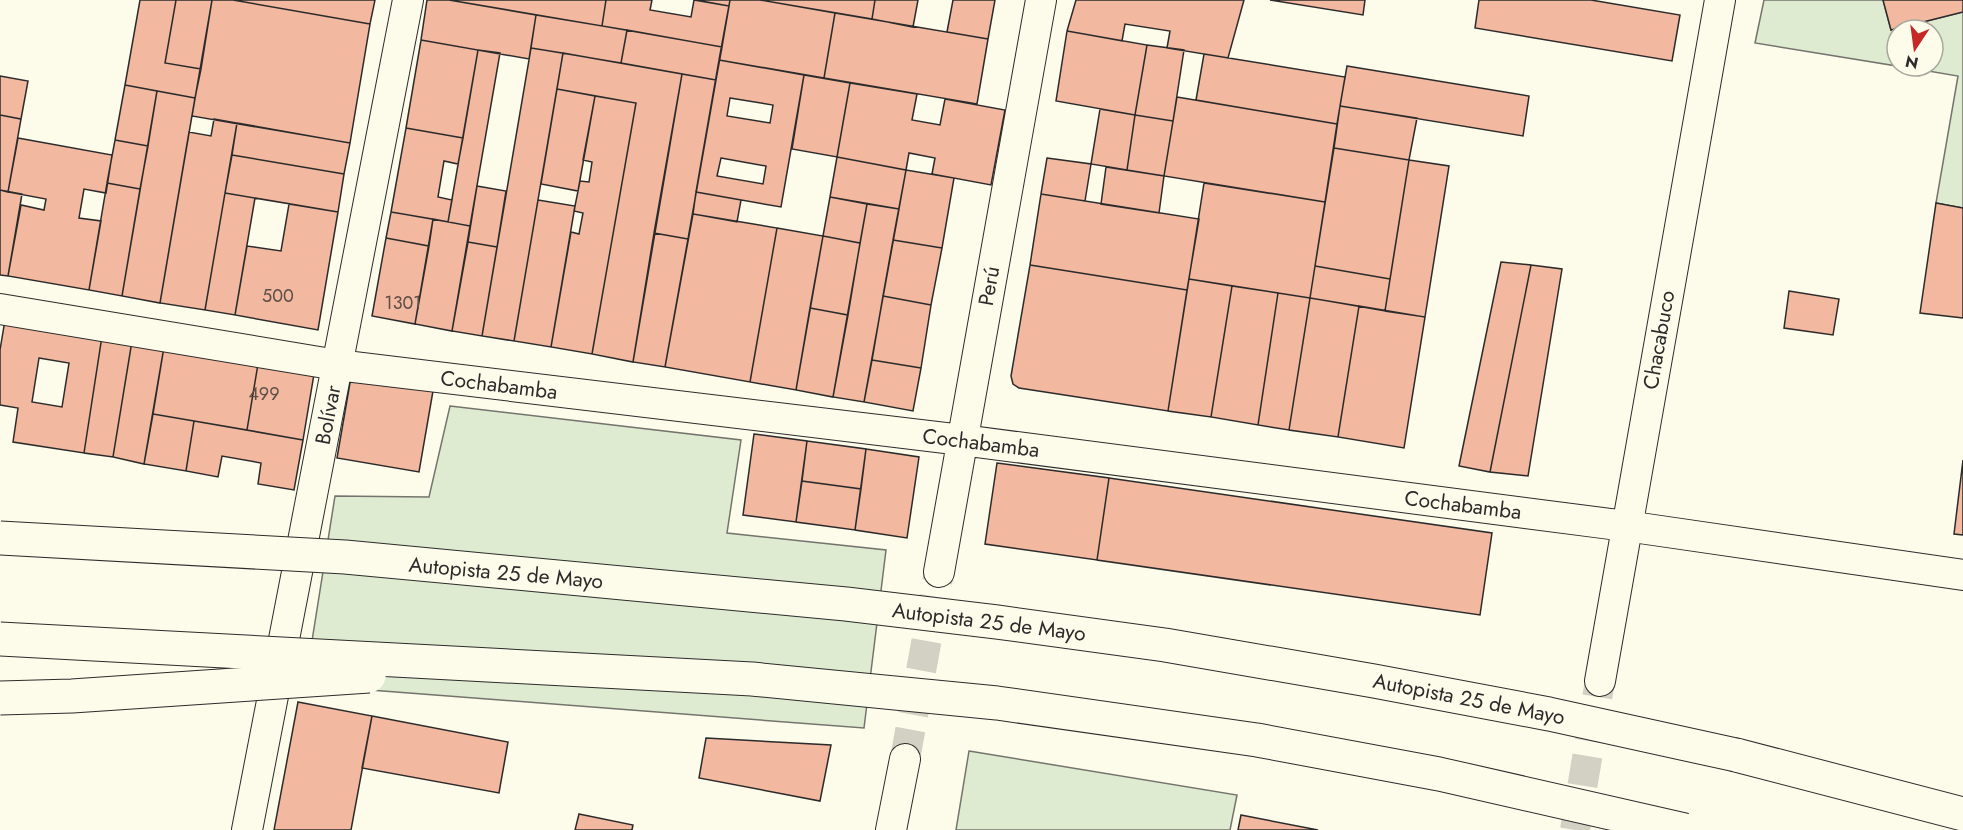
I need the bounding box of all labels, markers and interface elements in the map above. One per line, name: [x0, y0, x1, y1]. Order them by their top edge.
north arrow: [1885, 18, 1945, 78]
text: N: [1903, 49, 1921, 75]
street label: Perú: [971, 264, 1007, 308]
house number: 500: [262, 283, 294, 309]
street label: Chacabuco: [1636, 288, 1682, 392]
house number: 1301: [385, 290, 421, 316]
street label: Cochabamba: [439, 363, 559, 407]
house number: 499: [248, 381, 280, 407]
street label: Bolívar: [308, 382, 349, 447]
street label: Cochabamba: [921, 421, 1041, 465]
street label: Cochabamba: [1403, 483, 1523, 527]
street label: Autopista 25 de Mayo: [408, 550, 604, 596]
street label: Autopista 25 de Mayo: [890, 595, 1088, 649]
street label: Autopista 25 de Mayo: [1370, 666, 1568, 732]

